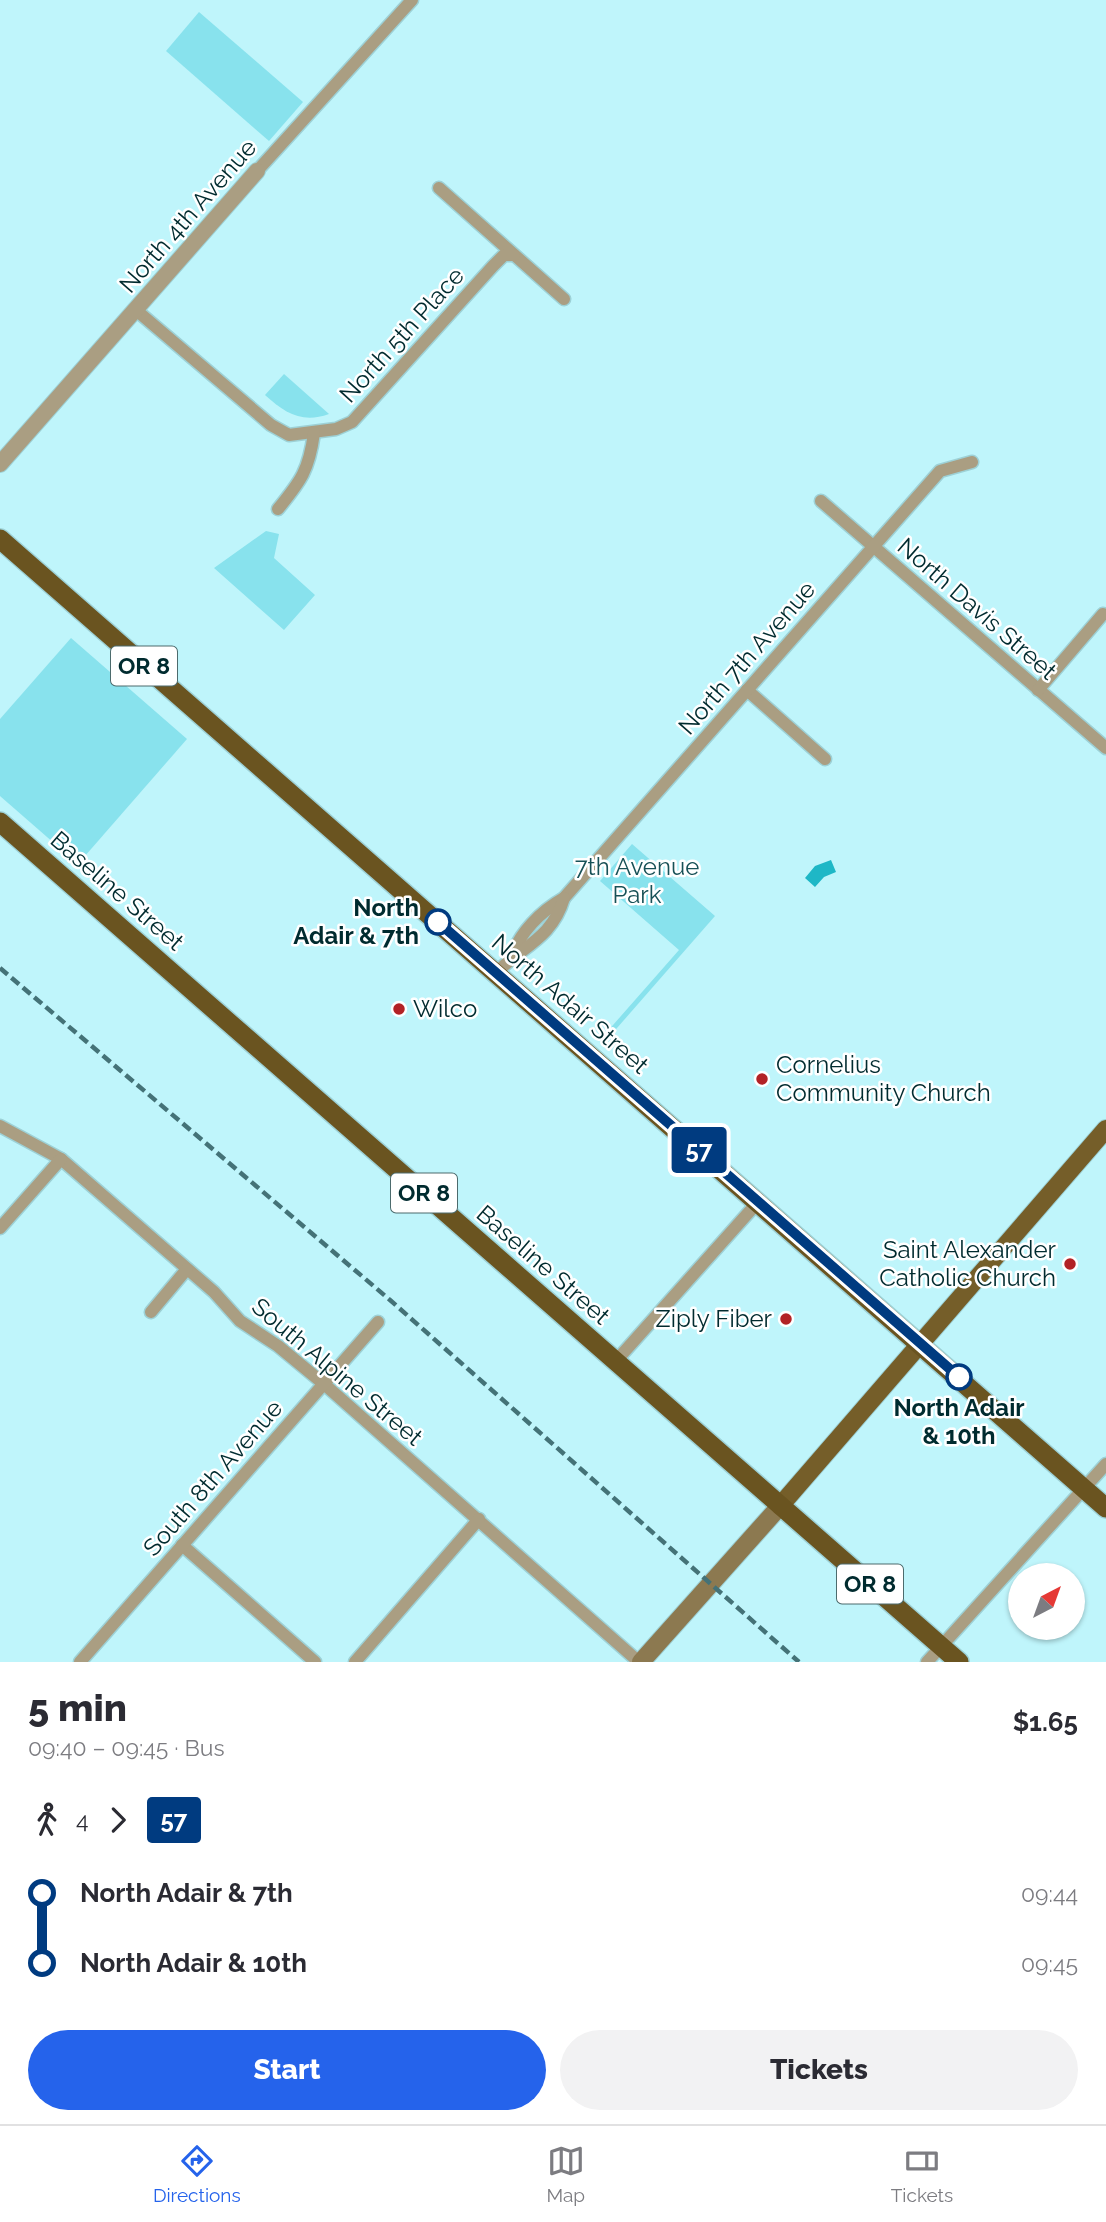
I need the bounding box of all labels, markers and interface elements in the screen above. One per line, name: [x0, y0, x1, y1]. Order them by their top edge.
street label: North 4th Avenue: [113, 133, 262, 298]
street label: North 5th Place: [333, 261, 470, 408]
street label: North Davis Street: [892, 532, 1063, 686]
street label: North 7th Avenue: [672, 575, 821, 740]
road number: OR 8: [111, 646, 177, 686]
street label: Baseline Street: [45, 825, 190, 956]
park label: 7th Avenue Park: [575, 852, 699, 909]
place label: North Adair & 7th: [293, 893, 419, 950]
marker: North Adair & 7th: [425, 909, 451, 935]
street label: North Adair Street: [486, 928, 655, 1080]
place label: Wilco: [413, 994, 477, 1023]
marker: Wilco: [391, 1001, 407, 1017]
place label: Cornelius Community Church: [776, 1050, 991, 1107]
marker: Cornelius Community Church: [754, 1071, 770, 1087]
line badge: 57: [668, 1127, 730, 1173]
text: 57: [686, 1135, 712, 1164]
road number: OR 8: [391, 1174, 457, 1212]
street label: Baseline Street: [471, 1199, 616, 1330]
place label: Saint Alexander Catholic Church: [879, 1235, 1057, 1292]
marker: Saint Alexander Catholic Church: [1062, 1256, 1078, 1272]
street label: South Alpine Street: [246, 1292, 429, 1452]
place label: Ziply Fiber: [656, 1304, 773, 1333]
marker: Ziply Fiber: [778, 1311, 794, 1327]
marker: North Adair & 10th: [946, 1364, 972, 1390]
place label: North Adair & 10th: [893, 1393, 1025, 1450]
street label: South 8th Avenue: [137, 1394, 288, 1562]
north arrow: [1008, 1563, 1085, 1640]
map controls: [1008, 1563, 1085, 1640]
road number: OR 8: [837, 1564, 903, 1604]
text: 5 min: [28, 1685, 127, 1730]
text: $1.65: [1013, 1707, 1078, 1737]
text: 09:40 – 09:45 · Bus: [28, 1734, 225, 1761]
icon: walk: [28, 1801, 66, 1839]
icon: forward: [99, 1801, 137, 1839]
text: 57: [161, 1805, 187, 1834]
text: 4: [76, 1806, 89, 1833]
text: North Adair & 7th: [80, 1878, 293, 1908]
text: 09:44: [1021, 1880, 1078, 1907]
text: North Adair & 10th: [80, 1948, 307, 1978]
text: 09:45: [1021, 1950, 1078, 1977]
button: Start: [28, 2030, 546, 2110]
button: Tickets: [560, 2030, 1078, 2110]
tab: Directions: [153, 2142, 241, 2206]
tab: Map: [546, 2142, 585, 2206]
tab: Tickets: [891, 2142, 953, 2206]

